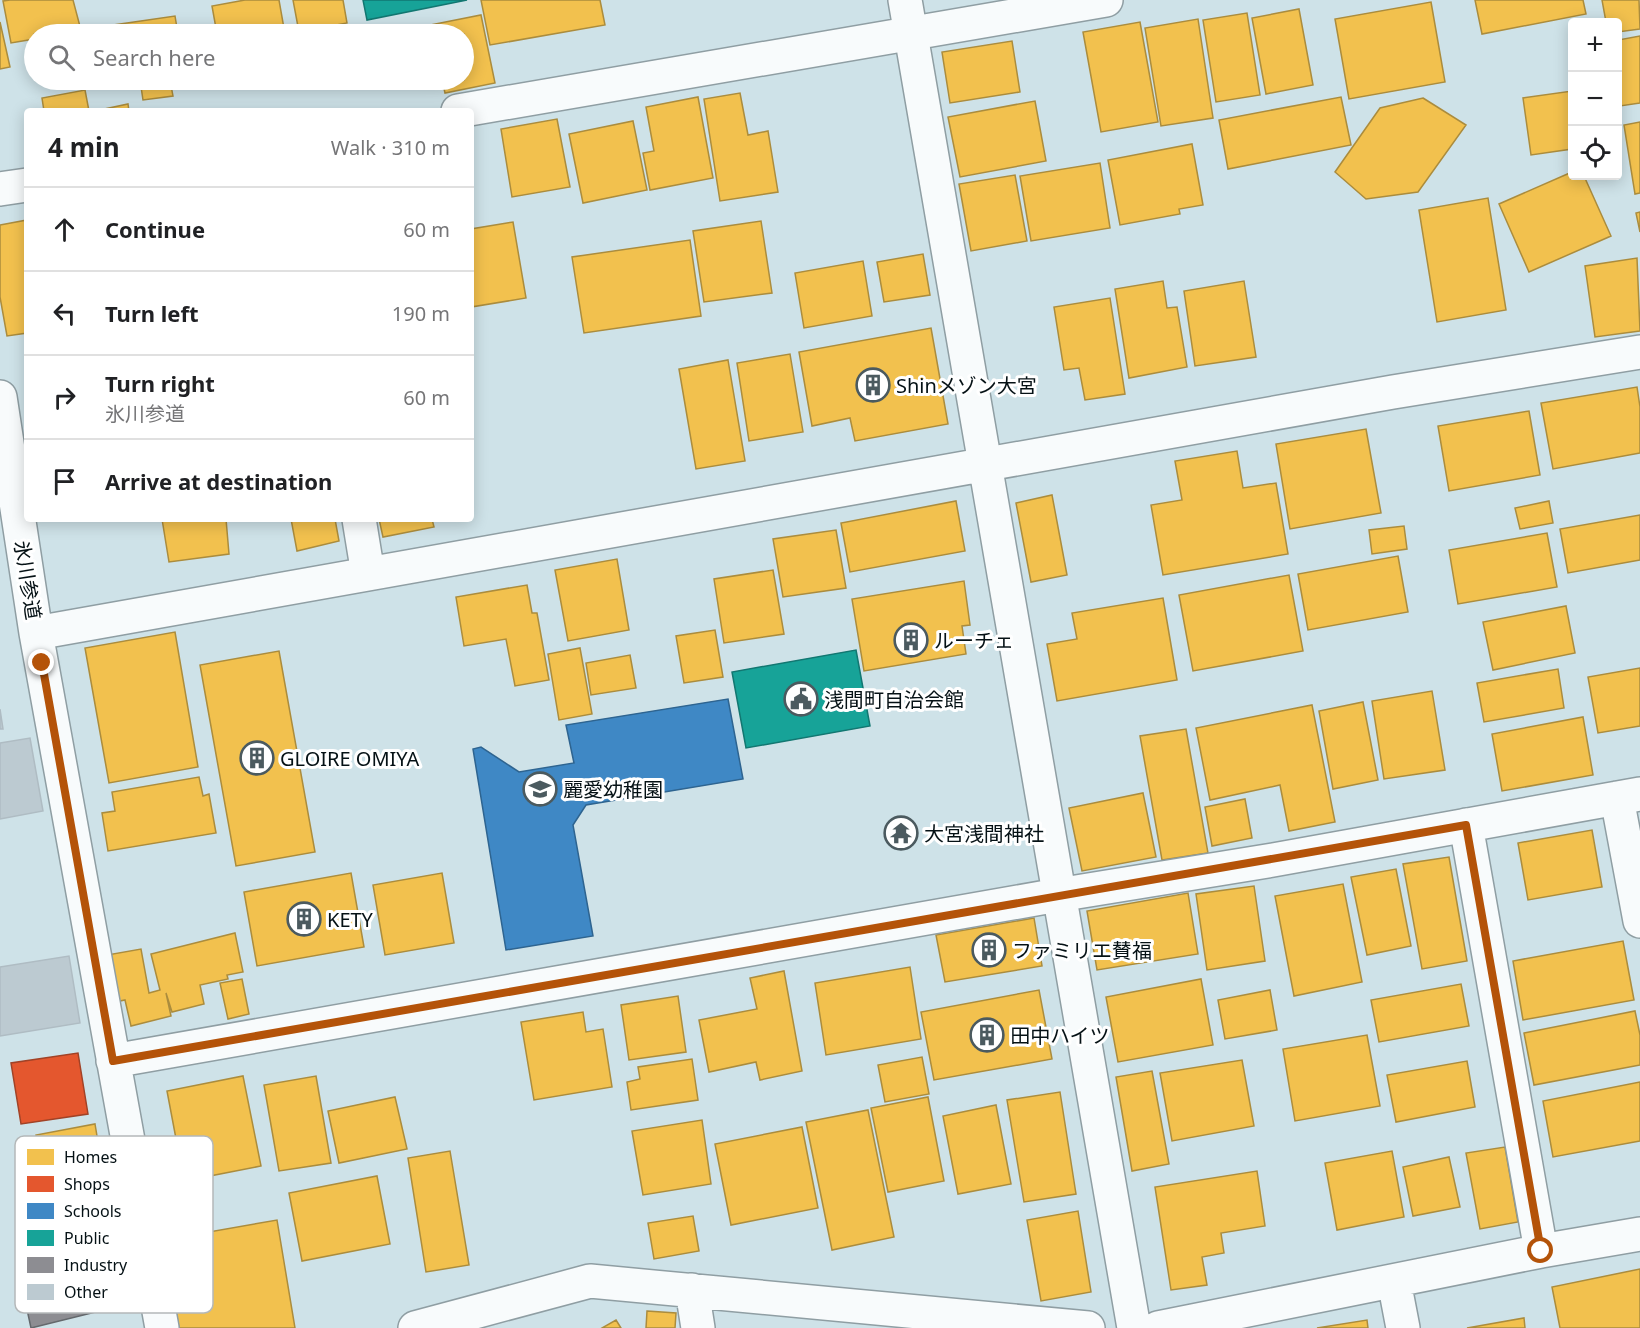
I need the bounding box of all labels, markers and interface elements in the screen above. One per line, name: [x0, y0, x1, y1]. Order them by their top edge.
map controls: [1568, 18, 1622, 180]
button: +: [1568, 18, 1622, 72]
search box: [24, 24, 474, 90]
icon: search: [45, 41, 78, 74]
text: Search here: [93, 42, 215, 72]
button: −: [1568, 72, 1622, 126]
button: locate: [1568, 126, 1622, 180]
text: 4 min: [48, 129, 120, 165]
text: Walk · 310 m: [331, 134, 450, 161]
icon: ahead: [48, 213, 81, 246]
text: Continue: [105, 214, 205, 244]
text: 60 m: [403, 216, 450, 243]
icon: left: [48, 297, 81, 330]
text: Turn left: [105, 298, 199, 328]
text: 190 m: [392, 300, 450, 327]
building icon: Shinメゾン大宮: [855, 367, 891, 403]
text: Turn right: [105, 368, 215, 398]
place label: Shinメゾン大宮: [896, 372, 1037, 399]
icon: right: [48, 381, 81, 414]
text: 60 m: [403, 384, 450, 411]
text: 氷川参道: [105, 400, 185, 427]
icon: arrive: [48, 465, 81, 498]
text: Arrive at destination: [105, 466, 332, 496]
street label: 氷川参道: [8, 538, 48, 622]
building icon: ルーチェ: [893, 622, 929, 658]
place label: ルーチェ: [934, 627, 1014, 654]
route end: [28, 649, 54, 675]
public building icon: 浅間町自治会館: [783, 681, 819, 717]
place label: 浅間町自治会館: [824, 686, 964, 713]
building icon: GLOIRE OMIYA: [239, 740, 275, 776]
place label: GLOIRE OMIYA: [280, 745, 419, 772]
school or university icon: 麗愛幼稚園: [522, 771, 558, 807]
place label: 麗愛幼稚園: [563, 776, 663, 803]
temple icon: 大宮浅間神社: [883, 815, 919, 851]
place label: 大宮浅間神社: [924, 820, 1044, 847]
building icon: KETY: [286, 901, 322, 937]
place label: KETY: [327, 906, 374, 933]
building icon: ファミリエ賛福: [971, 932, 1007, 968]
place label: ファミリエ賛福: [1012, 937, 1152, 964]
building icon: 田中ハイツ: [969, 1017, 1005, 1053]
place label: 田中ハイツ: [1010, 1022, 1110, 1049]
legend: [15, 1136, 213, 1313]
text: Homes: [64, 1146, 117, 1168]
text: Shops: [64, 1173, 110, 1195]
text: Schools: [64, 1200, 122, 1222]
text: Public: [64, 1227, 110, 1249]
route start: [1527, 1237, 1553, 1263]
text: Industry: [64, 1254, 128, 1276]
text: Other: [64, 1281, 108, 1303]

